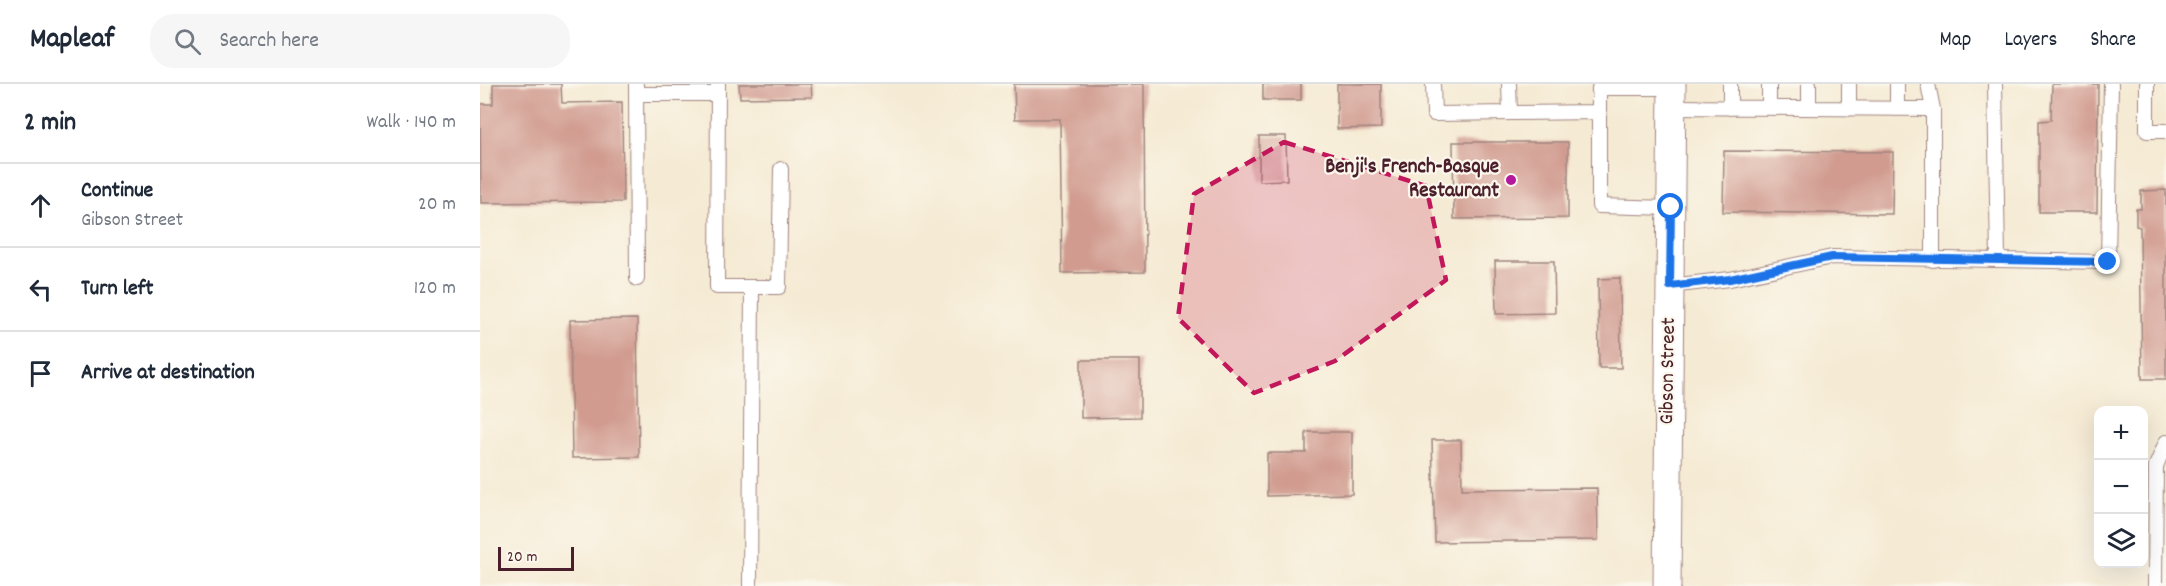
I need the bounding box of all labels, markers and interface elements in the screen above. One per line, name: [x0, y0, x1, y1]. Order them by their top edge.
search box: [150, 14, 570, 68]
text: Mapleaf: [30, 21, 114, 61]
icon: search: [171, 25, 204, 58]
text: Search here: [219, 26, 319, 57]
text: Map: [1940, 26, 1971, 56]
text: Layers: [2004, 26, 2057, 56]
text: Share: [2090, 26, 2136, 56]
text: 2 min: [24, 105, 76, 142]
text: Walk · 140 m: [367, 109, 456, 137]
place label: Benji's French-Basque Restaurant: [1325, 153, 1499, 207]
marker: Benji's French-Basque Restaurant: [1504, 173, 1518, 187]
text: Continue: [81, 176, 153, 207]
icon: ahead: [24, 189, 57, 222]
text: 20 m: [418, 191, 456, 219]
route start: [1657, 193, 1683, 219]
text: Gibson Street: [81, 207, 183, 235]
route end: [2094, 248, 2120, 274]
icon: left: [24, 273, 57, 306]
text: Turn left: [81, 274, 153, 305]
text: 120 m: [414, 275, 456, 303]
street label: Gibson Street: [1653, 317, 1685, 425]
icon: arrive: [24, 357, 57, 390]
text: Arrive at destination: [81, 358, 255, 389]
map controls: [2094, 406, 2148, 568]
button: +: [2094, 406, 2148, 460]
button: −: [2094, 460, 2148, 514]
button: layers: [2094, 514, 2148, 568]
scale bar: [498, 544, 574, 572]
text: 20 m: [507, 546, 537, 569]

